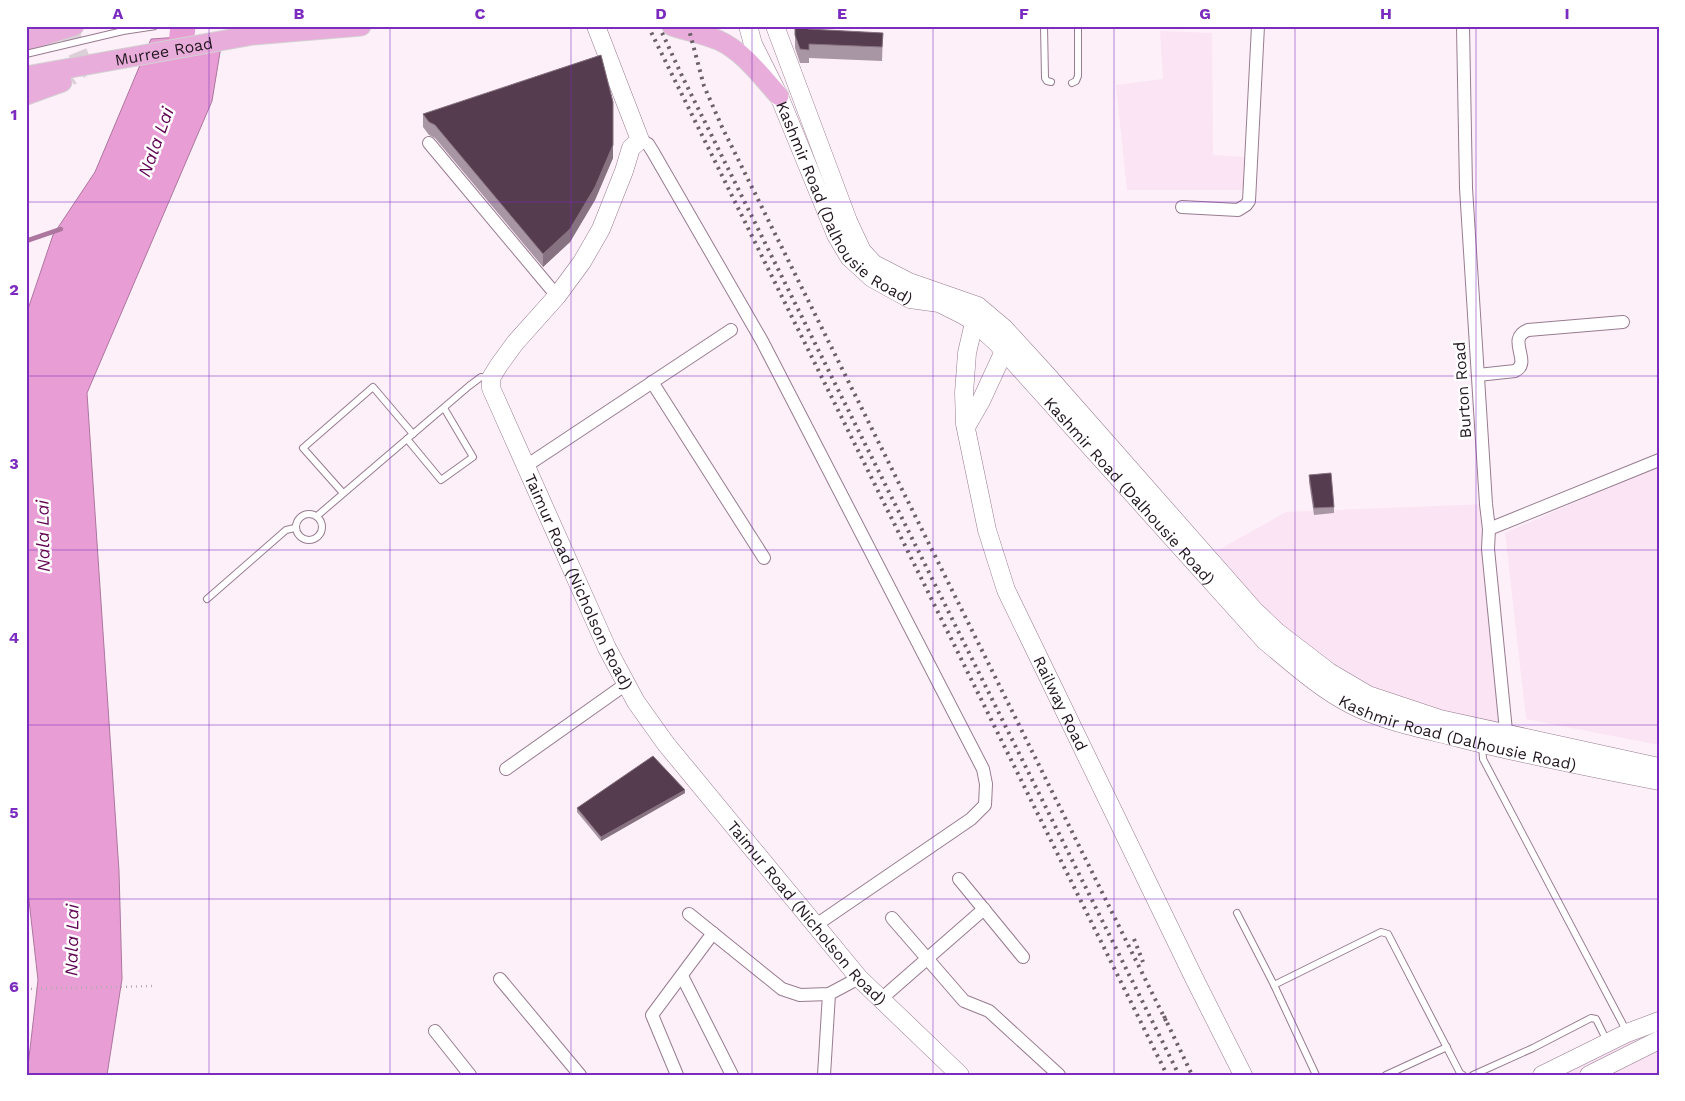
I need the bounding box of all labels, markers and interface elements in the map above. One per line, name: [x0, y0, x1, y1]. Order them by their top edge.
text: A: [113, 4, 124, 23]
text: B: [294, 4, 305, 23]
text: C: [475, 4, 486, 23]
text: D: [655, 4, 667, 23]
text: E: [837, 4, 847, 23]
text: F: [1019, 4, 1029, 23]
text: G: [1199, 4, 1211, 23]
text: H: [1380, 4, 1392, 23]
text: I: [1564, 4, 1570, 23]
street label: Murree Road: [113, 33, 214, 70]
street label: Kashmir Road (Dalhousie Road): [772, 98, 916, 309]
water label: Nala Lai: [133, 103, 178, 179]
text: 1: [11, 105, 17, 124]
text: 2: [9, 280, 19, 299]
street label: Burton Road: [1450, 341, 1475, 439]
street label: Kashmir Road (Dalhousie Road): [1040, 393, 1219, 589]
text: 3: [9, 454, 19, 473]
street label: Taimur Road (Nicholson Road): [520, 471, 637, 693]
water label: Nala Lai: [31, 498, 54, 572]
text: 4: [9, 628, 19, 647]
street label: Railway Road: [1029, 653, 1091, 754]
street label: Kashmir Road (Dalhousie Road): [1335, 691, 1578, 774]
text: 5: [9, 803, 19, 822]
street label: Taimur Road (Nicholson Road): [723, 817, 890, 1009]
water label: Nala Lai: [60, 902, 83, 976]
text: 6: [9, 977, 19, 996]

